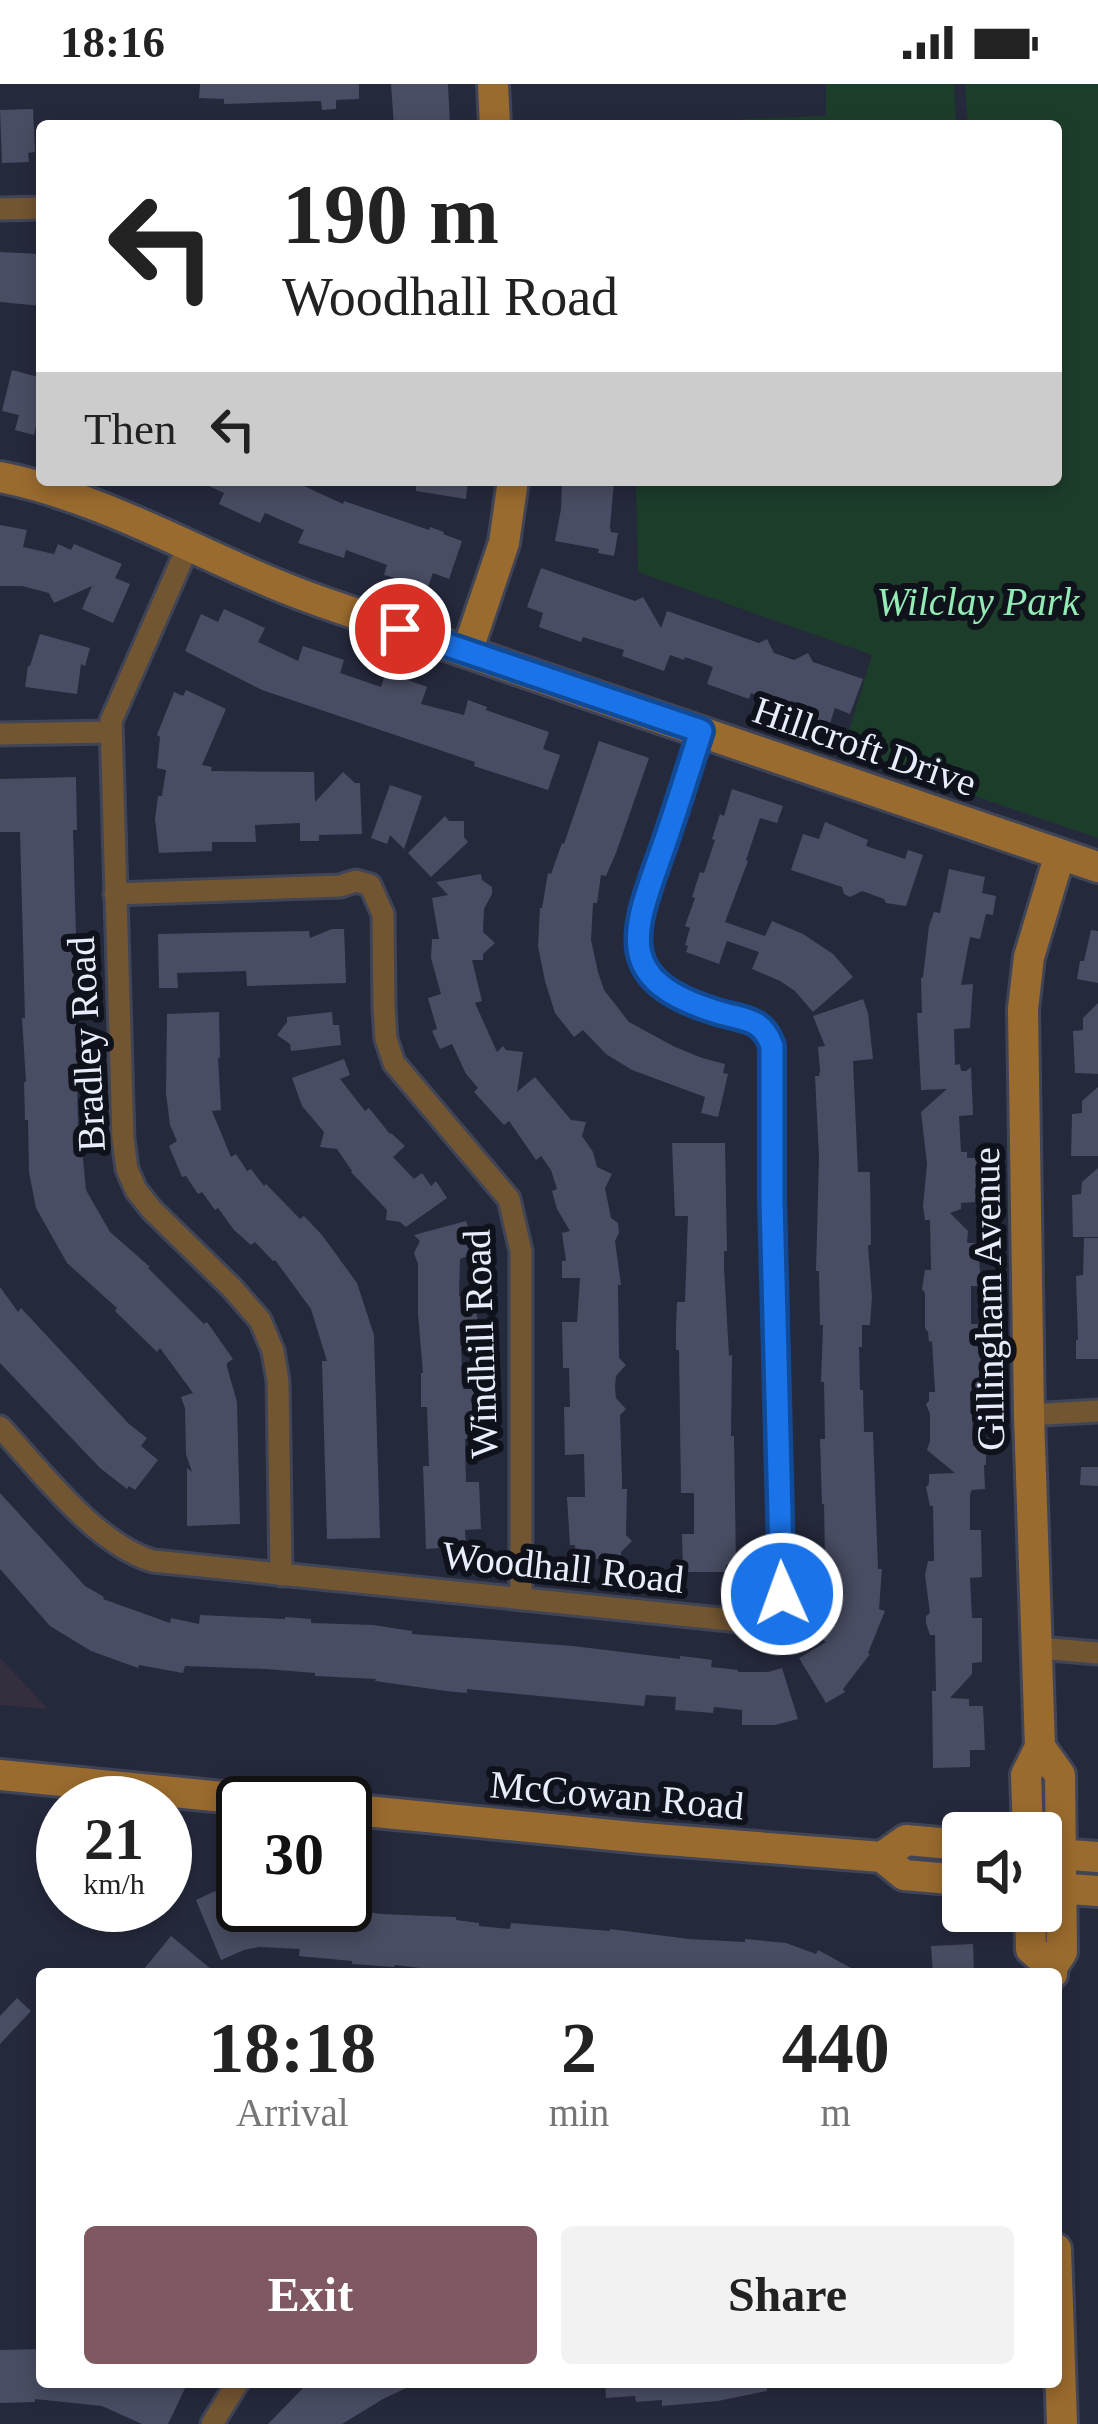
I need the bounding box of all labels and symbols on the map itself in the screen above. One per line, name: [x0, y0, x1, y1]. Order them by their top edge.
pin: [349, 578, 451, 680]
park label: Wilclay Park: [877, 580, 1080, 624]
street label: Hillcroft Drive: [748, 688, 982, 804]
street label: Bradley Road: [59, 935, 114, 1153]
street label: Gillingham Avenue: [964, 1147, 1013, 1451]
street label: Windhill Road: [454, 1228, 505, 1459]
position arrow: [719, 1531, 845, 1657]
street label: Woodhall Road: [440, 1533, 686, 1601]
street label: McCowan Road: [488, 1762, 746, 1828]
speed limit sign: 30: [216, 1776, 372, 1932]

